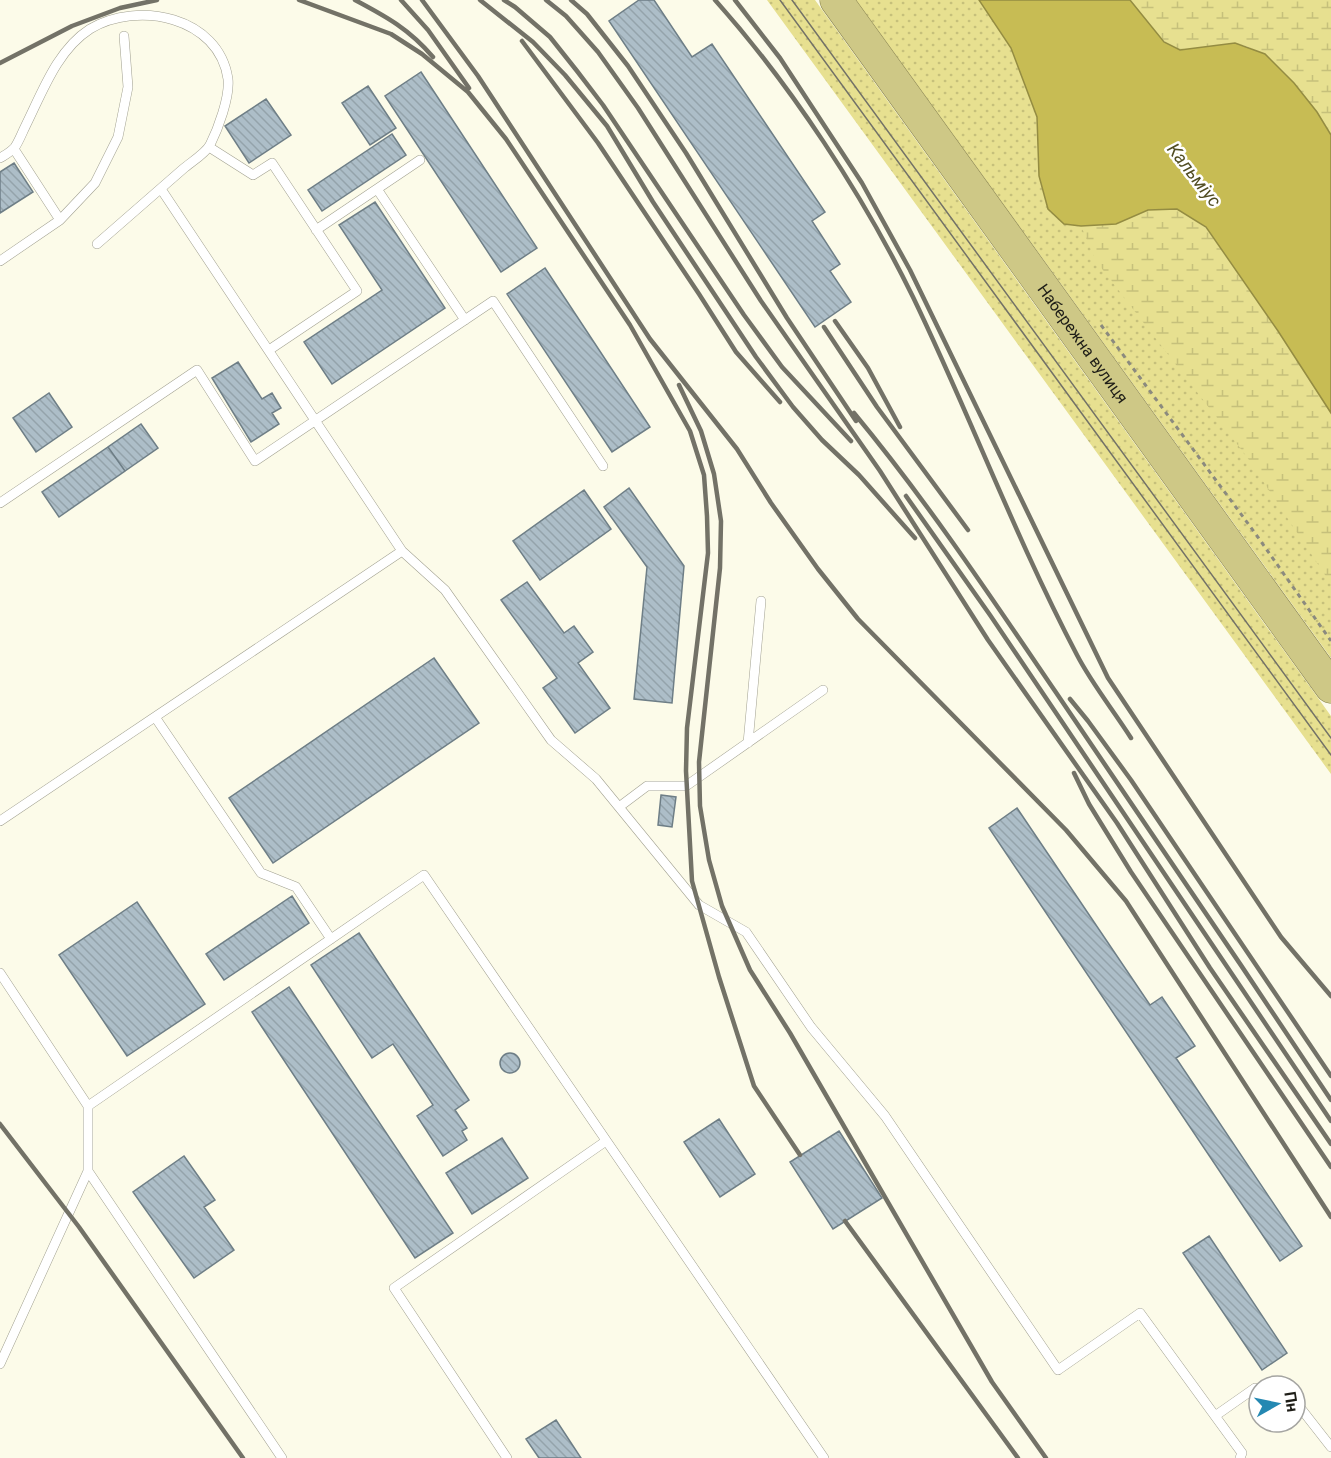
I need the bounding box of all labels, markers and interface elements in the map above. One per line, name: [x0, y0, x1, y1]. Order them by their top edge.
water label: Кальміус: [1163, 139, 1226, 211]
street label: Набережна вулиця: [1034, 280, 1132, 407]
north arrow: [1247, 1374, 1307, 1434]
text: Пн: [1280, 1390, 1302, 1413]

